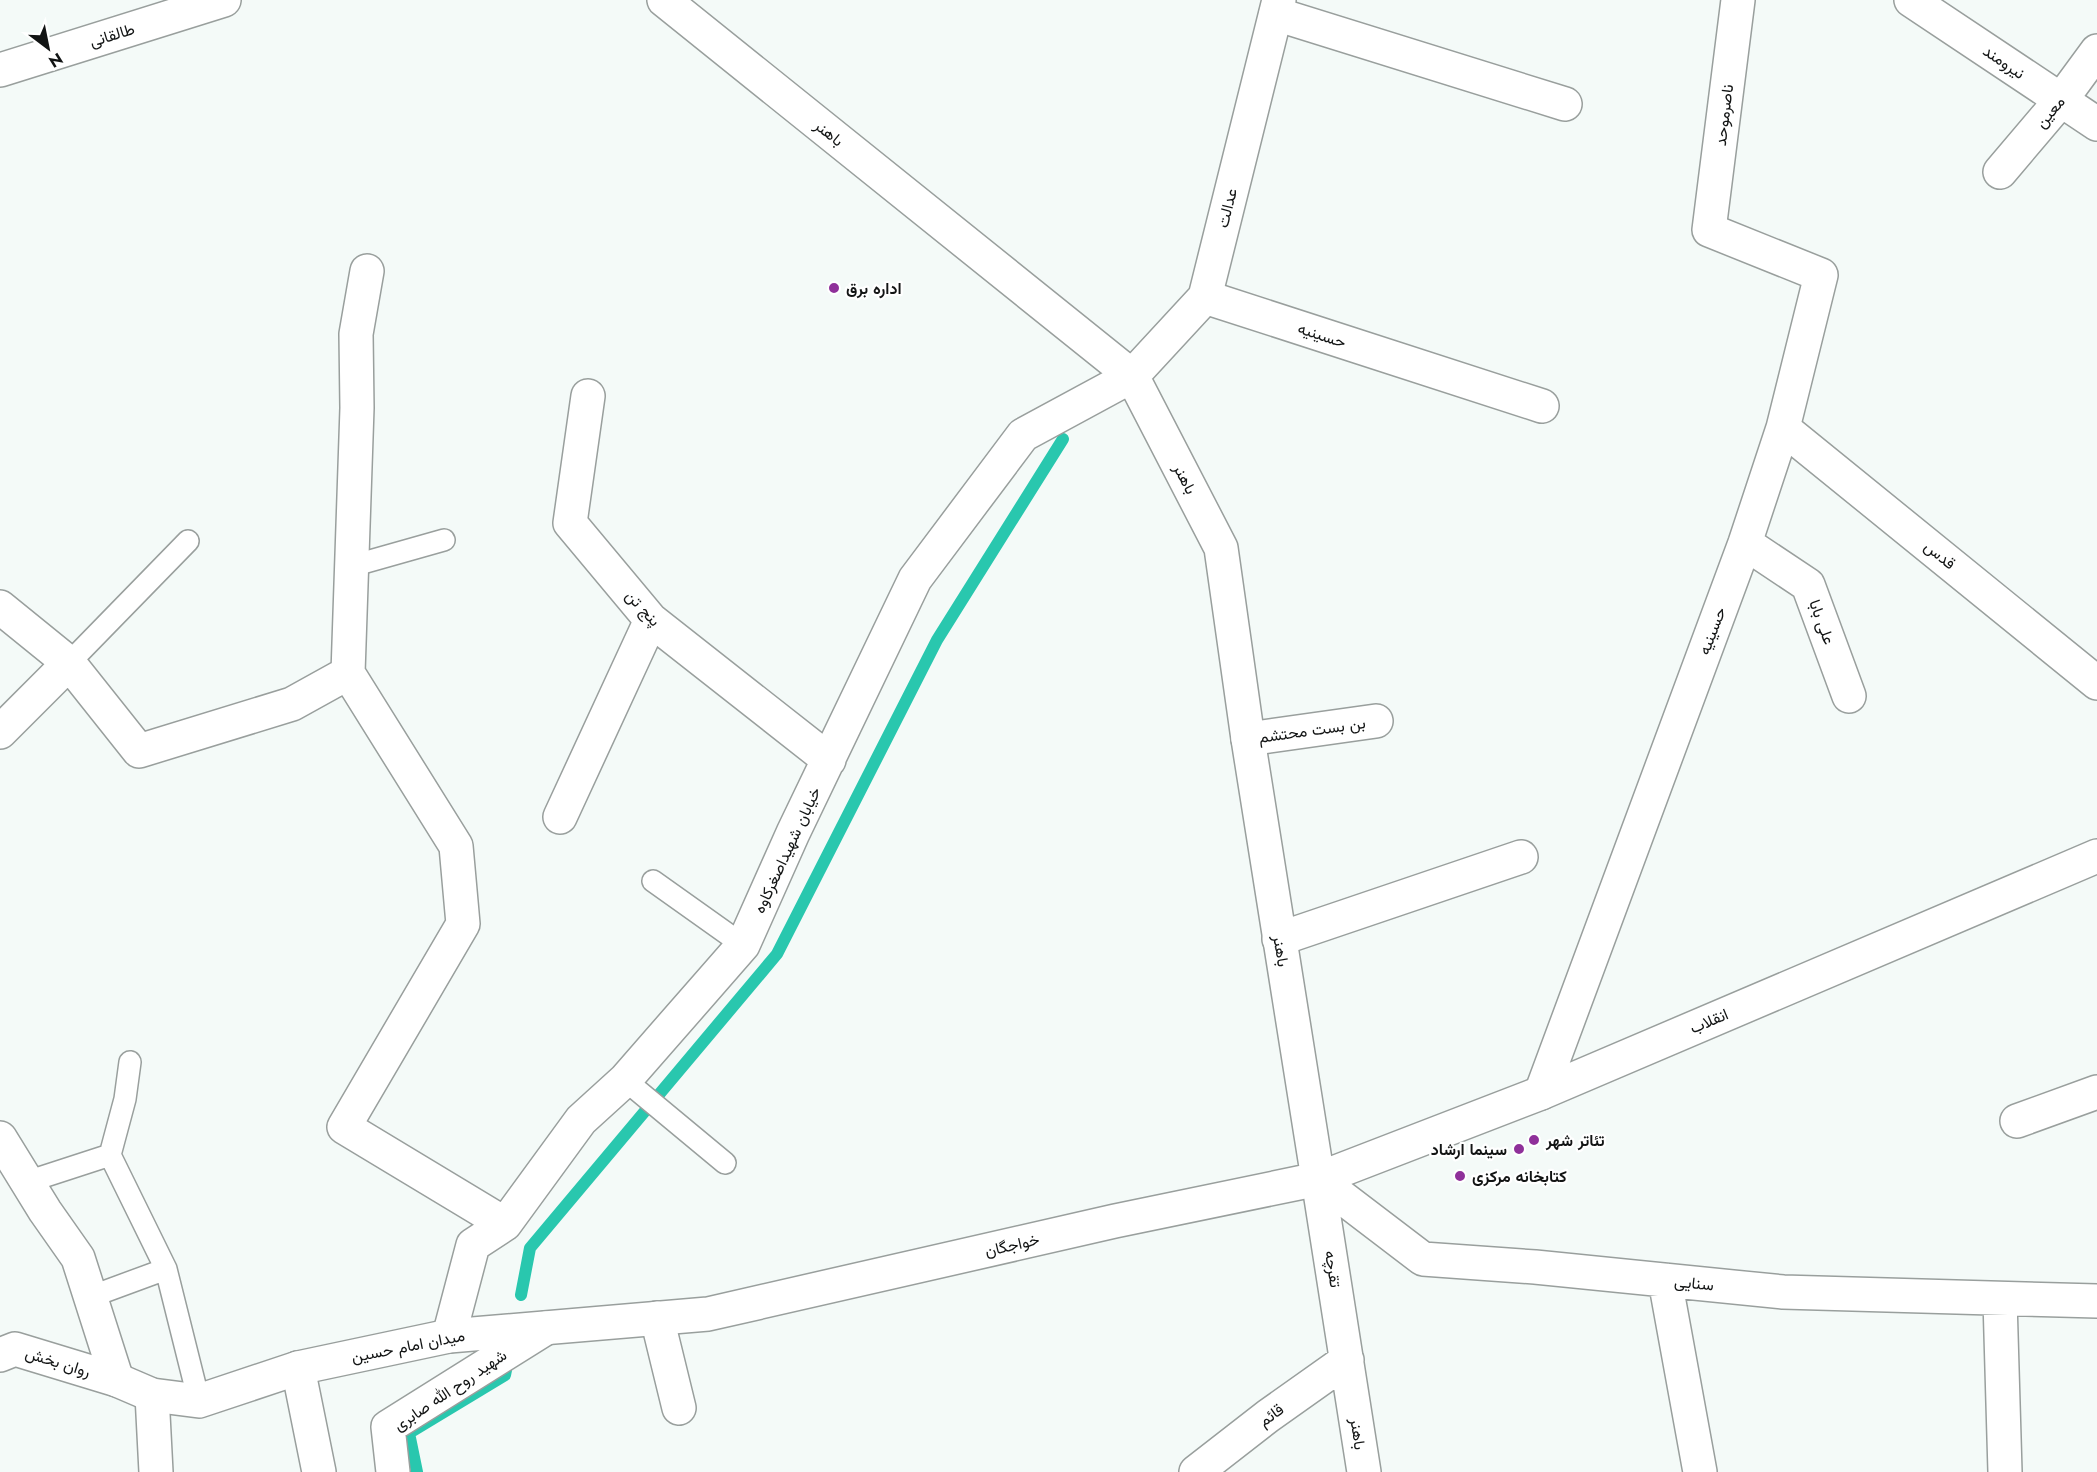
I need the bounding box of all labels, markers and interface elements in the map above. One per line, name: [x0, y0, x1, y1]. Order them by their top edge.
street label: طالقانی: [86, 17, 138, 53]
north arrow: [18, 18, 78, 78]
street label: نیرومند: [1978, 39, 2030, 85]
text: N: [44, 47, 67, 73]
street label: ناصرموحد: [1709, 83, 1739, 147]
street label: معین: [2030, 91, 2070, 133]
street label: باهنر: [809, 113, 849, 152]
street label: عدالت: [1211, 186, 1243, 230]
place label: اداره برق: [846, 277, 902, 300]
marker: اداره برق: [827, 281, 841, 295]
street label: حسینیه: [1295, 316, 1349, 354]
street label: باهنر: [1167, 459, 1202, 498]
street label: قدس: [1919, 535, 1961, 575]
street label: پنج تن: [620, 585, 666, 631]
street label: علی بابا: [1803, 596, 1841, 648]
street label: حسینیه: [1692, 604, 1732, 658]
street label: بن بست محتشم: [1257, 711, 1367, 749]
street label: خیابان شهیداصغرکاوه: [748, 783, 826, 917]
street label: باهنر: [1267, 933, 1295, 968]
street label: انقلاب: [1686, 1003, 1732, 1039]
place label: تئاتر شهر: [1545, 1129, 1605, 1152]
marker: تئاتر شهر: [1527, 1133, 1541, 1147]
place label: سینما ارشاد: [1431, 1138, 1507, 1161]
marker: سینما ارشاد: [1512, 1142, 1526, 1156]
place label: کتابخانه مرکزی: [1472, 1165, 1567, 1188]
marker: کتابخانه مرکزی: [1453, 1169, 1467, 1183]
street label: خواجگان: [982, 1227, 1042, 1262]
street label: تقرچه: [1319, 1249, 1347, 1289]
street label: سنایی: [1673, 1269, 1715, 1297]
street label: میدان امام حسین: [349, 1324, 467, 1368]
street label: روان بخش: [23, 1341, 93, 1383]
street label: شهید روح الله صابری: [389, 1343, 511, 1437]
street label: قائم: [1254, 1398, 1288, 1432]
street label: باهنر: [1344, 1416, 1372, 1451]

